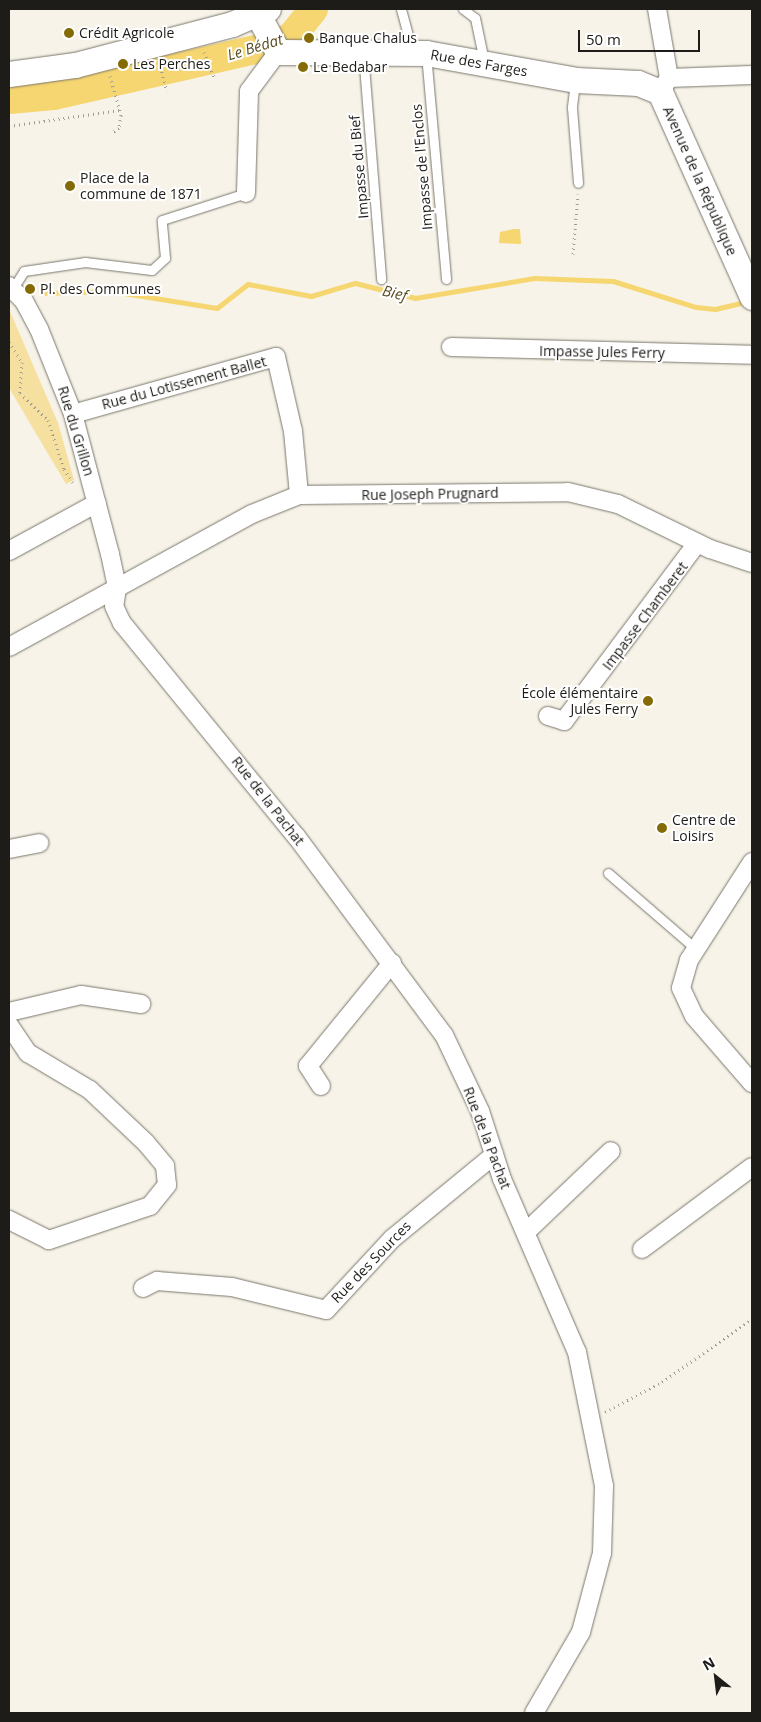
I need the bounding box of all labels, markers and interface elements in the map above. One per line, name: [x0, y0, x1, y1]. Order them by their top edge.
scale bar: [581, 20, 704, 52]
place label: Crédit Agricole: [79, 25, 174, 41]
marker: Crédit Agricole: [63, 27, 75, 39]
text: 50 m: [586, 29, 621, 49]
water label: Le Bédat: [225, 30, 285, 64]
place label: Banque Chalus: [319, 30, 417, 46]
marker: Banque Chalus: [303, 32, 315, 44]
street label: Rue des Farges: [429, 46, 529, 80]
place label: Les Perches: [133, 56, 210, 72]
marker: Les Perches: [117, 58, 129, 70]
place label: Le Bedabar: [313, 59, 387, 75]
marker: Le Bedabar: [297, 61, 309, 73]
street label: Impasse de l'Enclos: [408, 103, 436, 231]
street label: Avenue de la République: [659, 104, 741, 258]
street label: Impasse du Bief: [346, 114, 372, 220]
place label: Place de la commune de 1871: [80, 170, 202, 202]
marker: Place de la commune de 1871: [64, 180, 76, 192]
place label: Pl. des Communes: [40, 281, 161, 297]
water label: Bief: [381, 281, 409, 305]
marker: Pl. des Communes: [24, 283, 36, 295]
street label: Impasse Jules Ferry: [539, 343, 665, 361]
street label: Rue du Lotissement Ballet: [100, 353, 268, 413]
street label: Rue du Grillon: [54, 384, 98, 478]
street label: Rue Joseph Prugnard: [361, 484, 499, 504]
street label: Impasse Chamberet: [599, 559, 691, 673]
place label: École élémentaire Jules Ferry: [522, 685, 638, 718]
marker: École élémentaire Jules Ferry: [642, 695, 654, 707]
street label: Rue de la Pachat: [228, 753, 308, 849]
place label: Centre de Loisirs: [672, 812, 736, 844]
marker: Centre de Loisirs: [656, 822, 668, 834]
street label: Rue de la Pachat: [460, 1085, 514, 1191]
street label: Rue des Sources: [328, 1218, 414, 1306]
north arrow: [691, 1652, 741, 1702]
text: N: [699, 1652, 718, 1675]

